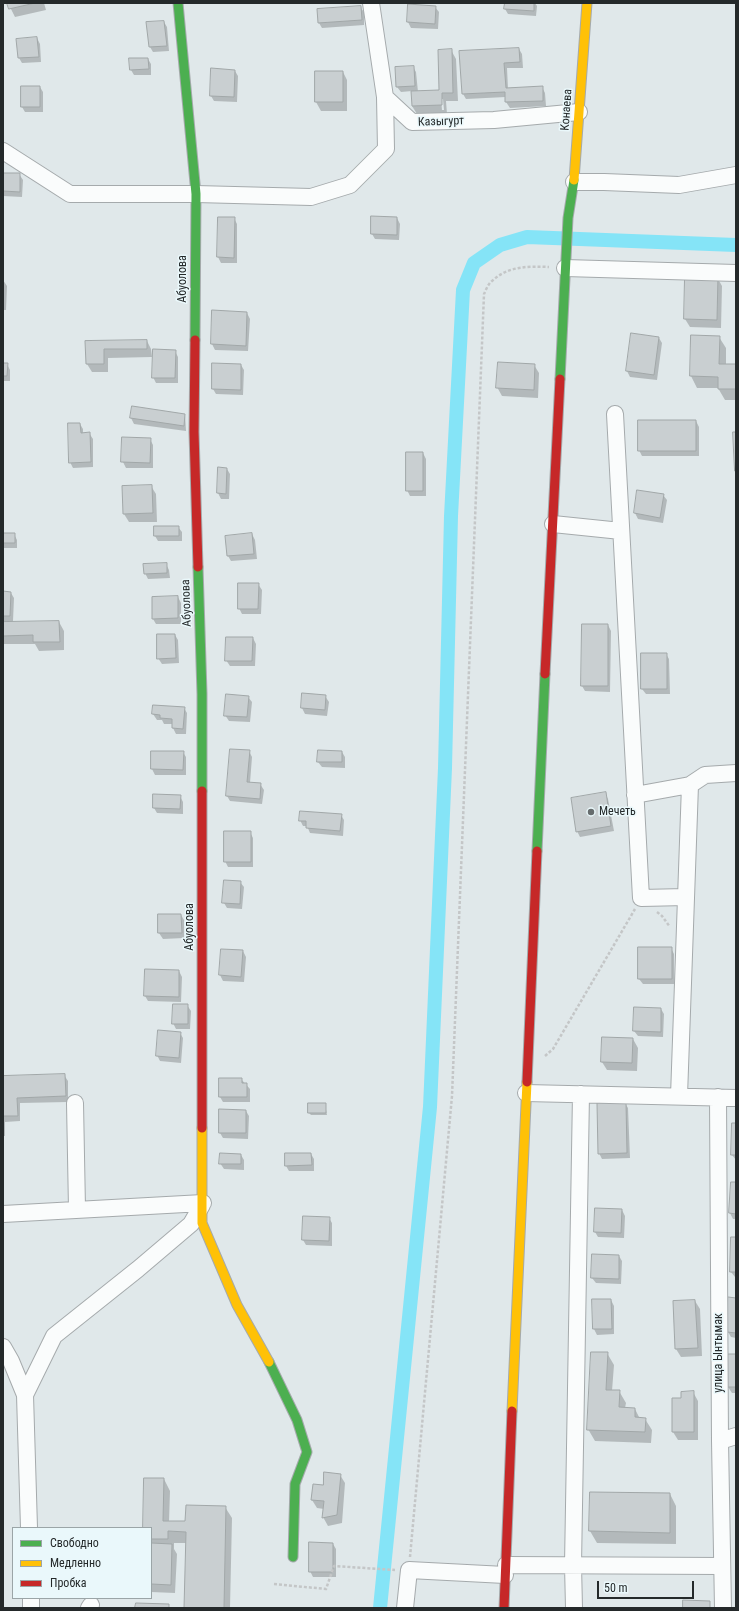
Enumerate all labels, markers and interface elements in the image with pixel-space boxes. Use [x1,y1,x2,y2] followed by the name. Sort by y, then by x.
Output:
[558,89,576,131] street label: Конаева
[418,114,464,130] street label: Казыгурт
[176,255,190,303] street label: Абуолова
[179,579,195,627] street label: Абуолова
[599,805,636,819] place label: Мечеть
[586,807,596,817] marker: Мечеть
[183,903,197,951] street label: Абуолова
[712,1313,726,1393] street label: улица Ынтымак
[12,1527,152,1599] legend
[50,1536,99,1550] text: Свободно
[50,1556,101,1570] text: Медленно
[599,1573,696,1599] scale bar
[50,1576,87,1590] text: Пробка
[604,1581,628,1595] text: 50 m

